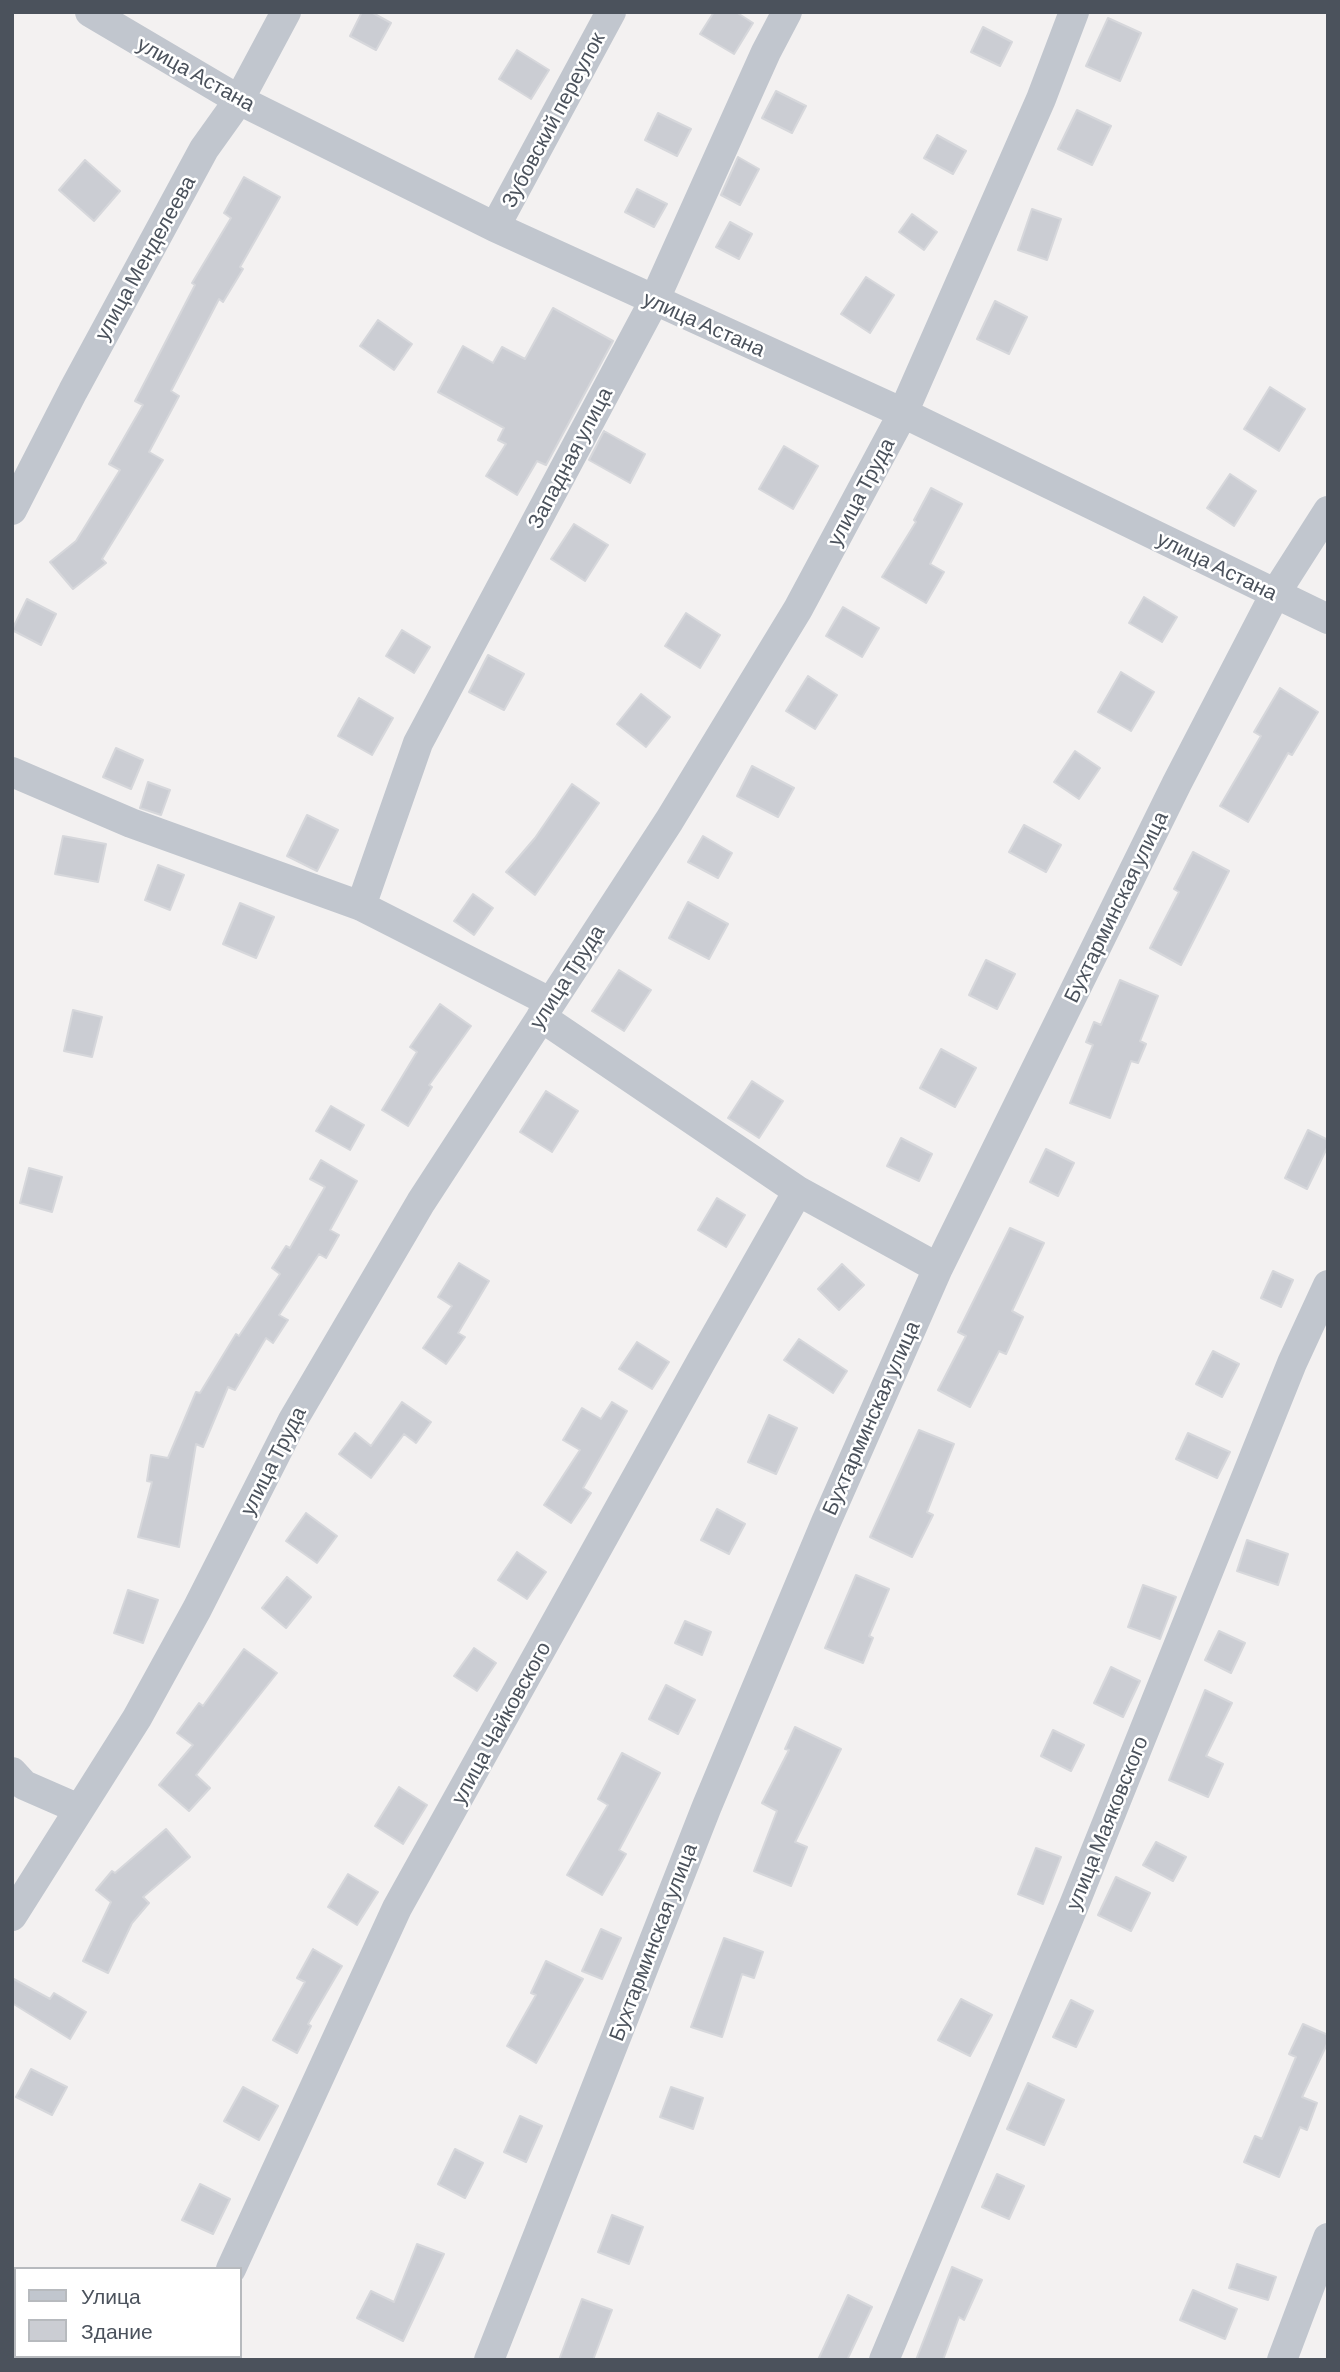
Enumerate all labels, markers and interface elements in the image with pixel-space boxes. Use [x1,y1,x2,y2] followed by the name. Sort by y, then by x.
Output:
[496,28,610,212] street label: Зубовский переулок
[133,31,259,117] street label: улица Астана
[89,171,201,345] street label: улица Менделеева
[639,286,769,362] street label: улица Астана
[522,383,618,533] street label: Западная улица
[822,434,900,550] street label: улица Труда
[1153,526,1281,606] street label: улица Астана
[1059,807,1173,1007] street label: Бухтарминская улица
[524,920,610,1034] street label: улица Труда
[817,1317,925,1519] street label: Бухтарминская улица
[235,1402,311,1520] street label: улица Труда
[446,1637,556,1809] street label: улица Чайковского
[1061,1732,1153,1914] street label: улица Маяковского
[604,1840,702,2044] street label: Бухтарминская улица
[14,2267,242,2358] legend
[81,2283,141,2308] text: Улица
[81,2318,153,2343] text: Здание

